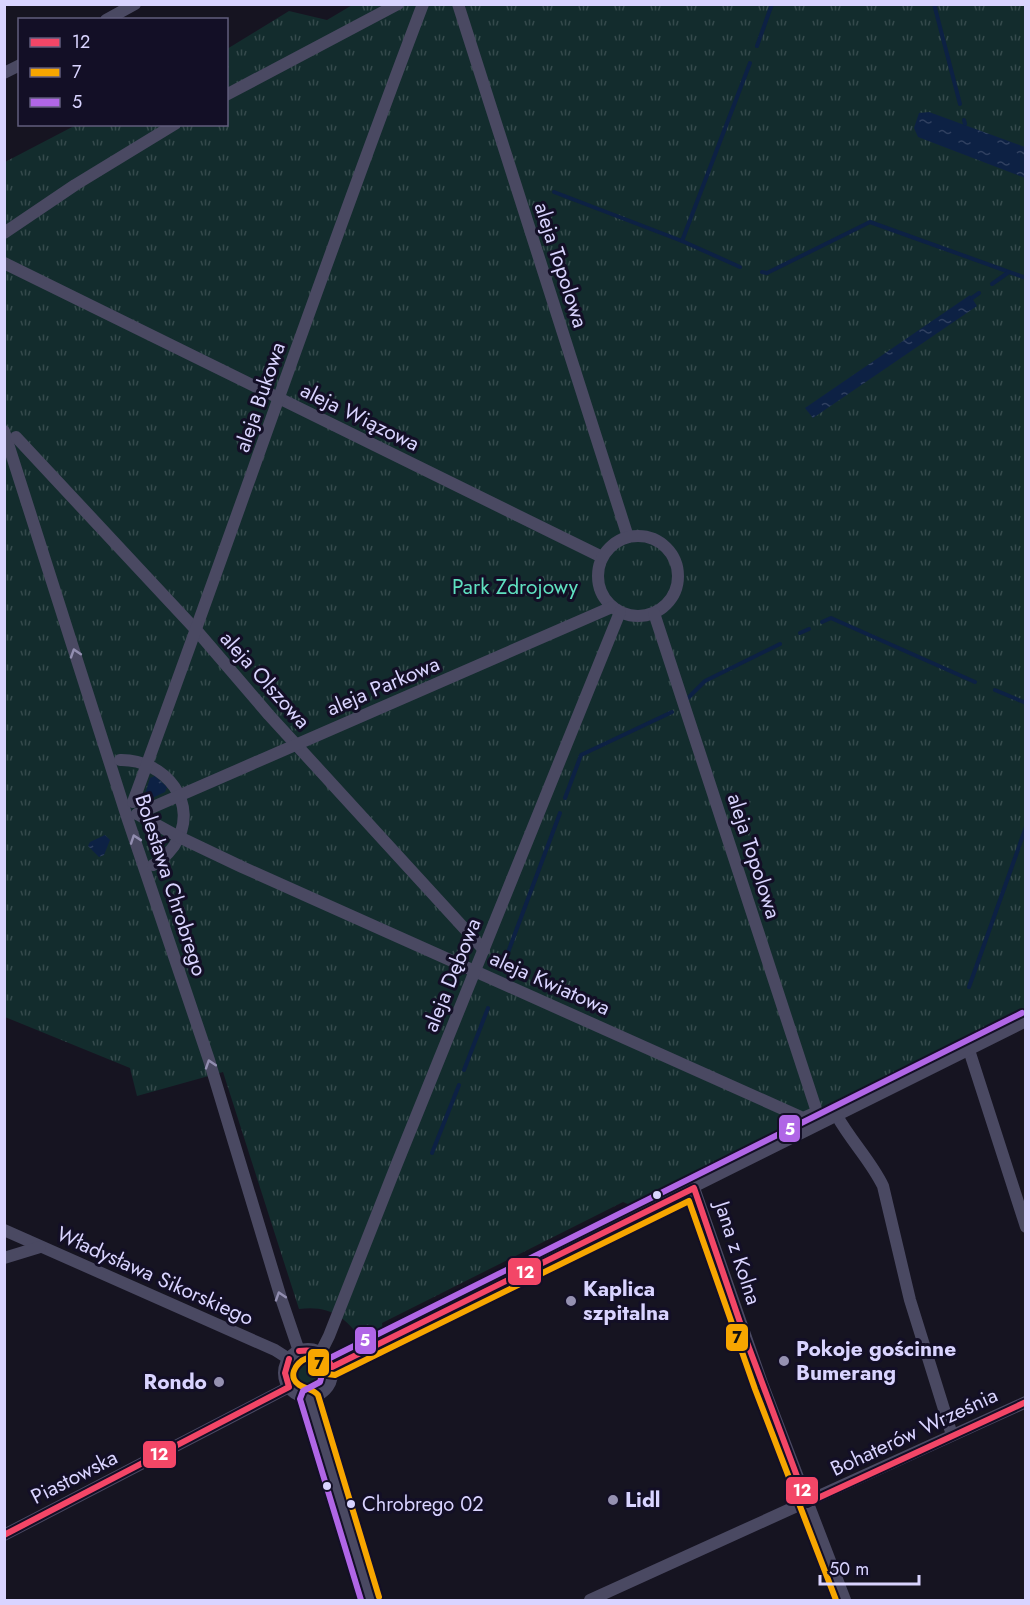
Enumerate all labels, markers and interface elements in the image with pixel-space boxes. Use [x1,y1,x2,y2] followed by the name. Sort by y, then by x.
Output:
[18,18,228,126] legend
[72,29,90,55] text: 12
[72,59,82,85] text: 7
[72,89,82,115] text: 5
[527,198,595,332] street label: aleja Topolowa
[227,338,293,456] street label: aleja Bukowa
[296,375,424,459] street label: aleja Wiązowa
[452,572,579,602] park label: Park Zdrojowy
[213,625,317,735] street label: aleja Olszowa
[70,648,82,659] one-way arrow
[322,649,444,723] street label: aleja Parkowa
[720,789,788,923] street label: aleja Topolowa
[127,790,215,980] street label: Bolesława Chrobrego
[129,834,142,845] one-way arrow
[416,914,488,1036] street label: aleja Dębowa
[485,943,615,1023] street label: aleja Kwiatowa
[205,1059,217,1070] one-way arrow
[778,1114,801,1143] line badge: 5
[785,1118,795,1141] text: 5
[651,1189,663,1201] unlabelled marker
[706,1195,769,1309] street label: Jana z Kolna
[52,1219,258,1333] street label: Władysława Sikorskiego
[507,1257,542,1286] line badge: 12
[516,1261,534,1284] text: 12
[583,1274,669,1328] place label: Kaplica szpitalna
[275,1291,288,1302] one-way arrow
[564,1294,578,1308] marker: Kaplica szpitalna
[725,1323,749,1352] line badge: 7
[354,1326,377,1355] line badge: 5
[732,1326,742,1349] text: 7
[360,1329,370,1352] text: 5
[796,1334,956,1388] place label: Pokoje gościnne Bumerang
[307,1348,330,1377] line badge: 7
[314,1352,324,1375] text: 7
[777,1354,791,1368] marker: Pokoje gościnne Bumerang
[144,1367,207,1397] place label: Rondo
[212,1375,226,1389] marker: Rondo
[826,1380,1002,1484] street label: Bohaterów Września
[142,1440,177,1469] line badge: 12
[25,1442,123,1512] street label: Piastowska
[150,1443,168,1466] text: 12
[785,1476,819,1505] line badge: 12
[793,1479,811,1502] text: 12
[321,1480,333,1492] unlabelled marker
[625,1485,661,1515] place label: Lidl
[362,1490,484,1519] place label: Chrobrego 02
[606,1493,620,1507] marker: Lidl
[345,1498,357,1510] marker: Chrobrego 02
[820,1548,919,1586] scale bar
[829,1556,869,1582] text: 50 m

